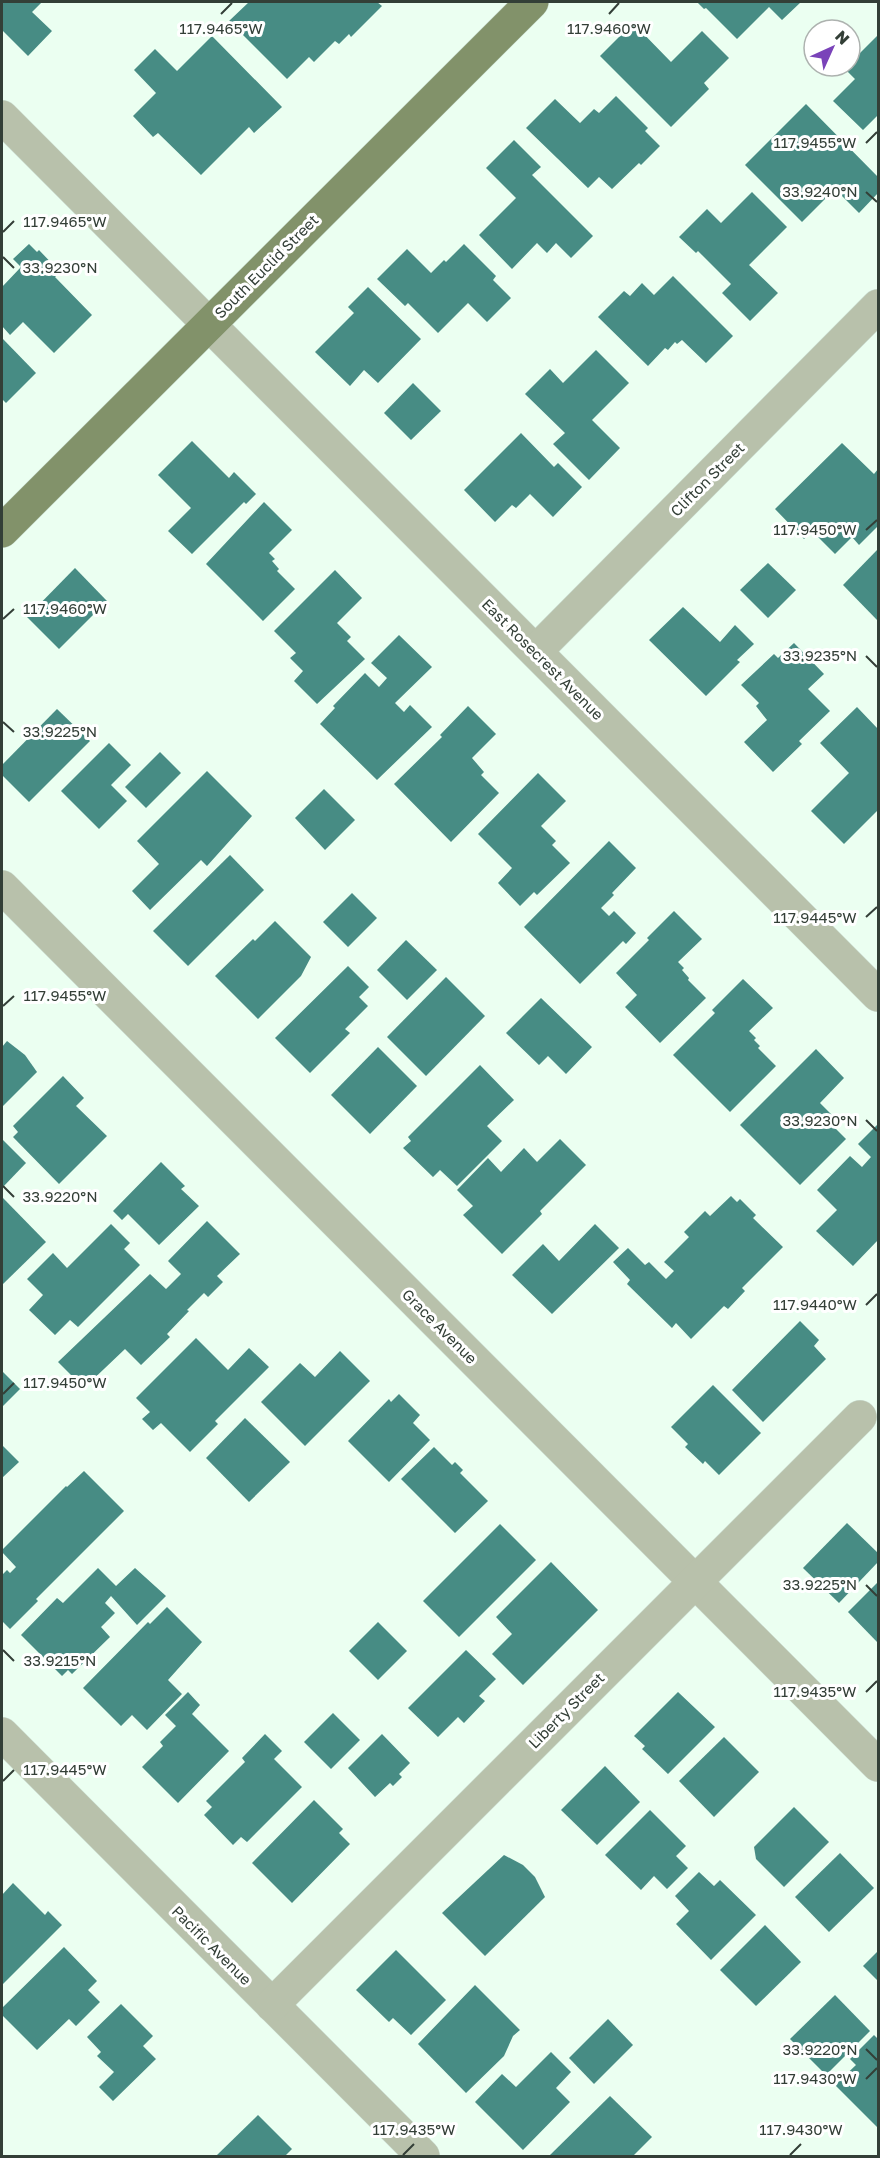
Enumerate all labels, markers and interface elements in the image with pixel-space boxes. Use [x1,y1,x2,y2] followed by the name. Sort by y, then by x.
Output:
[802,18,862,78] north arrow
[179,19,263,37] text: 117.9465°W
[567,19,651,37] text: 117.9460°W
[831,26,854,49] text: N
[774,133,856,151] text: 117.9455°W
[782,182,858,200] text: 33.9240°N
[210,210,322,322] street label: South Euclid Street
[23,212,107,230] text: 117.9465°W
[22,258,98,276] text: 33.9230°N
[666,438,748,520] street label: Clifton Street
[773,520,857,538] text: 117.9450°W
[479,595,608,724] street label: East Rosecrest Avenue
[23,599,107,617] text: 117.9460°W
[783,646,857,664] text: 33.9235°N
[23,722,97,740] text: 33.9225°N
[773,908,857,926] text: 117.9445°W
[24,986,106,1004] text: 117.9455°W
[782,1111,858,1129] text: 33.9230°N
[22,1187,98,1205] text: 33.9220°N
[399,1285,481,1367] street label: Grace Avenue
[773,1295,857,1313] text: 117.9440°W
[23,1373,107,1391] text: 117.9450°W
[783,1575,857,1593] text: 33.9225°N
[23,1651,97,1669] text: 33.9215°N
[524,1668,608,1752] street label: Liberty Street
[774,1682,856,1700] text: 117.9435°W
[23,1760,107,1778] text: 117.9445°W
[169,1902,256,1989] street label: Pacific Avenue
[782,2040,858,2058] text: 33.9220°N
[773,2069,857,2087] text: 117.9430°W
[373,2120,455,2138] text: 117.9435°W
[759,2120,843,2138] text: 117.9430°W

